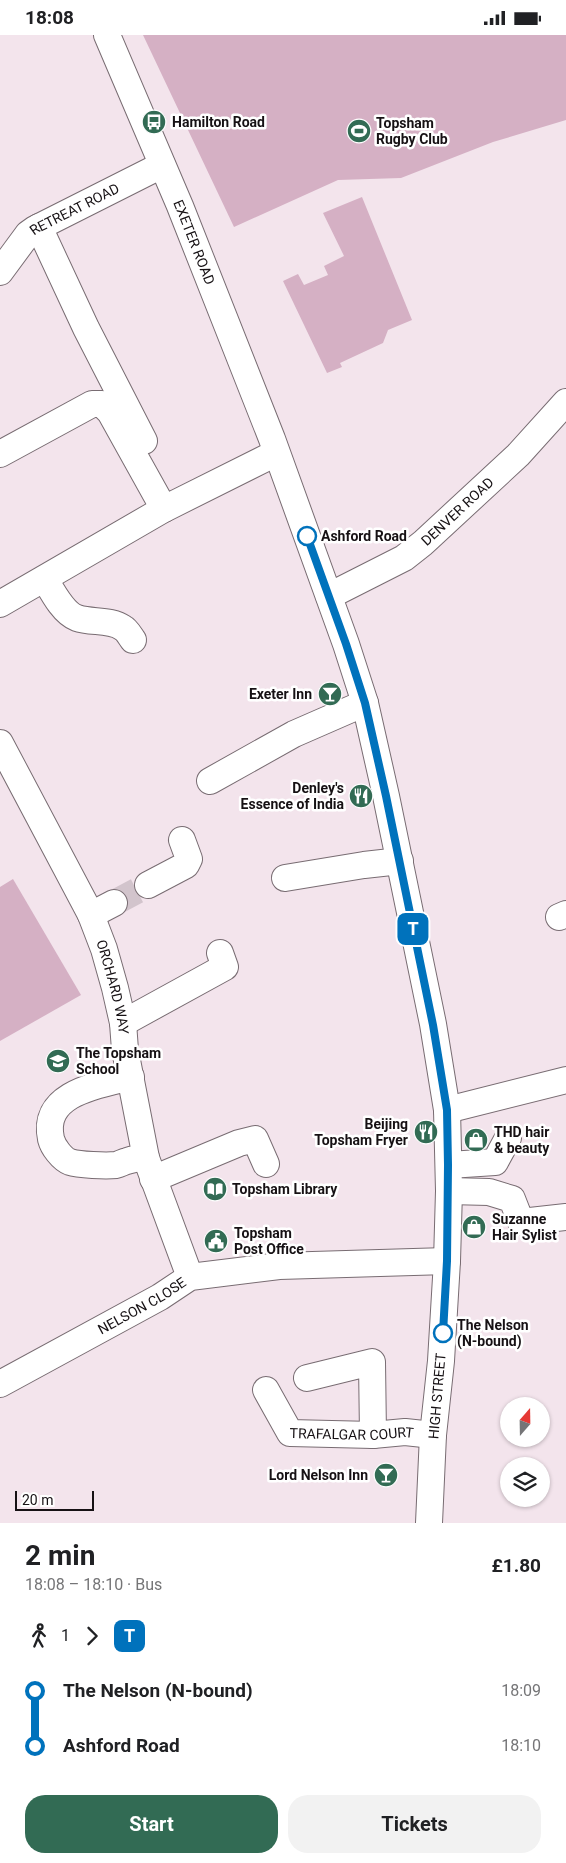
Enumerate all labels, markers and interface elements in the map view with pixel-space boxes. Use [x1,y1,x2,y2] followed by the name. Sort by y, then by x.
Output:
[25,6,74,29] text: 18:08
[141,109,167,135] bus stop icon: Hamilton Road
[172,114,265,130] place label: Hamilton Road
[376,115,448,147] place label: Topsham Rugby Club
[346,118,372,144] sports icon: Topsham Rugby Club
[26,180,122,238] street label: RETREAT ROAD
[170,198,218,287] street label: EXETER ROAD
[418,474,497,549] street label: DENVER ROAD
[297,526,317,546] marker: Ashford Road
[321,528,407,544] place label: Ashford Road
[317,681,343,707] bar icon: Exeter Inn
[249,686,312,702] place label: Exeter Inn
[241,780,345,812] place label: Denley's Essence of India
[348,783,374,809] restaurant icon: Denley's Essence of India
[397,913,429,945] line badge: T
[407,918,419,939] text: T
[93,937,132,1035] street label: ORCHARD WAY
[76,1045,161,1077] place label: The Topsham School
[45,1048,71,1074] school or university icon: The Topsham School
[314,1116,408,1148] place label: Beijing Topsham Fryer
[413,1119,439,1145] restaurant icon: Beijing Topsham Fryer
[494,1124,550,1156] place label: THD hair & beauty
[463,1127,489,1153] shop icon: THD hair & beauty
[202,1176,228,1202] library icon: Topsham Library
[232,1181,338,1197] place label: Topsham Library
[492,1211,557,1243] place label: Suzanne Hair Sylist
[461,1214,487,1240] shop icon: Suzanne Hair Sylist
[234,1225,304,1257] place label: Topsham Post Office
[203,1228,229,1254] public building icon: Topsham Post Office
[95,1274,189,1337] street label: NELSON CLOSE
[457,1317,529,1350] place label: The Nelson (N-bound)
[433,1323,453,1343] marker: The Nelson (N-bound)
[425,1352,449,1440] street label: HIGH STREET
[500,1397,550,1447] north arrow
[500,1397,550,1507] map controls
[290,1424,415,1443] street label: TRAFALGAR COURT
[500,1457,550,1507] button: layers
[373,1462,399,1488] bar icon: Lord Nelson Inn
[269,1467,368,1483] place label: Lord Nelson Inn
[15,1488,94,1511] scale bar
[22,1492,54,1508] text: 20 m
[25,1539,95,1572] text: 2 min
[491,1554,541,1577] text: £1.80
[25,1575,162,1594] text: 18:08 – 18:10 · Bus
[25,1622,53,1650] icon: walk
[78,1622,106,1650] icon: forward
[124,1625,135,1646] text: T
[61,1626,70,1645] text: 1
[63,1679,253,1702] text: The Nelson (N-bound)
[501,1681,541,1700] text: 18:09
[63,1734,180,1757] text: Ashford Road
[501,1736,541,1755] text: 18:10
[25,1795,278,1853] button: Start
[288,1795,541,1853] button: Tickets

